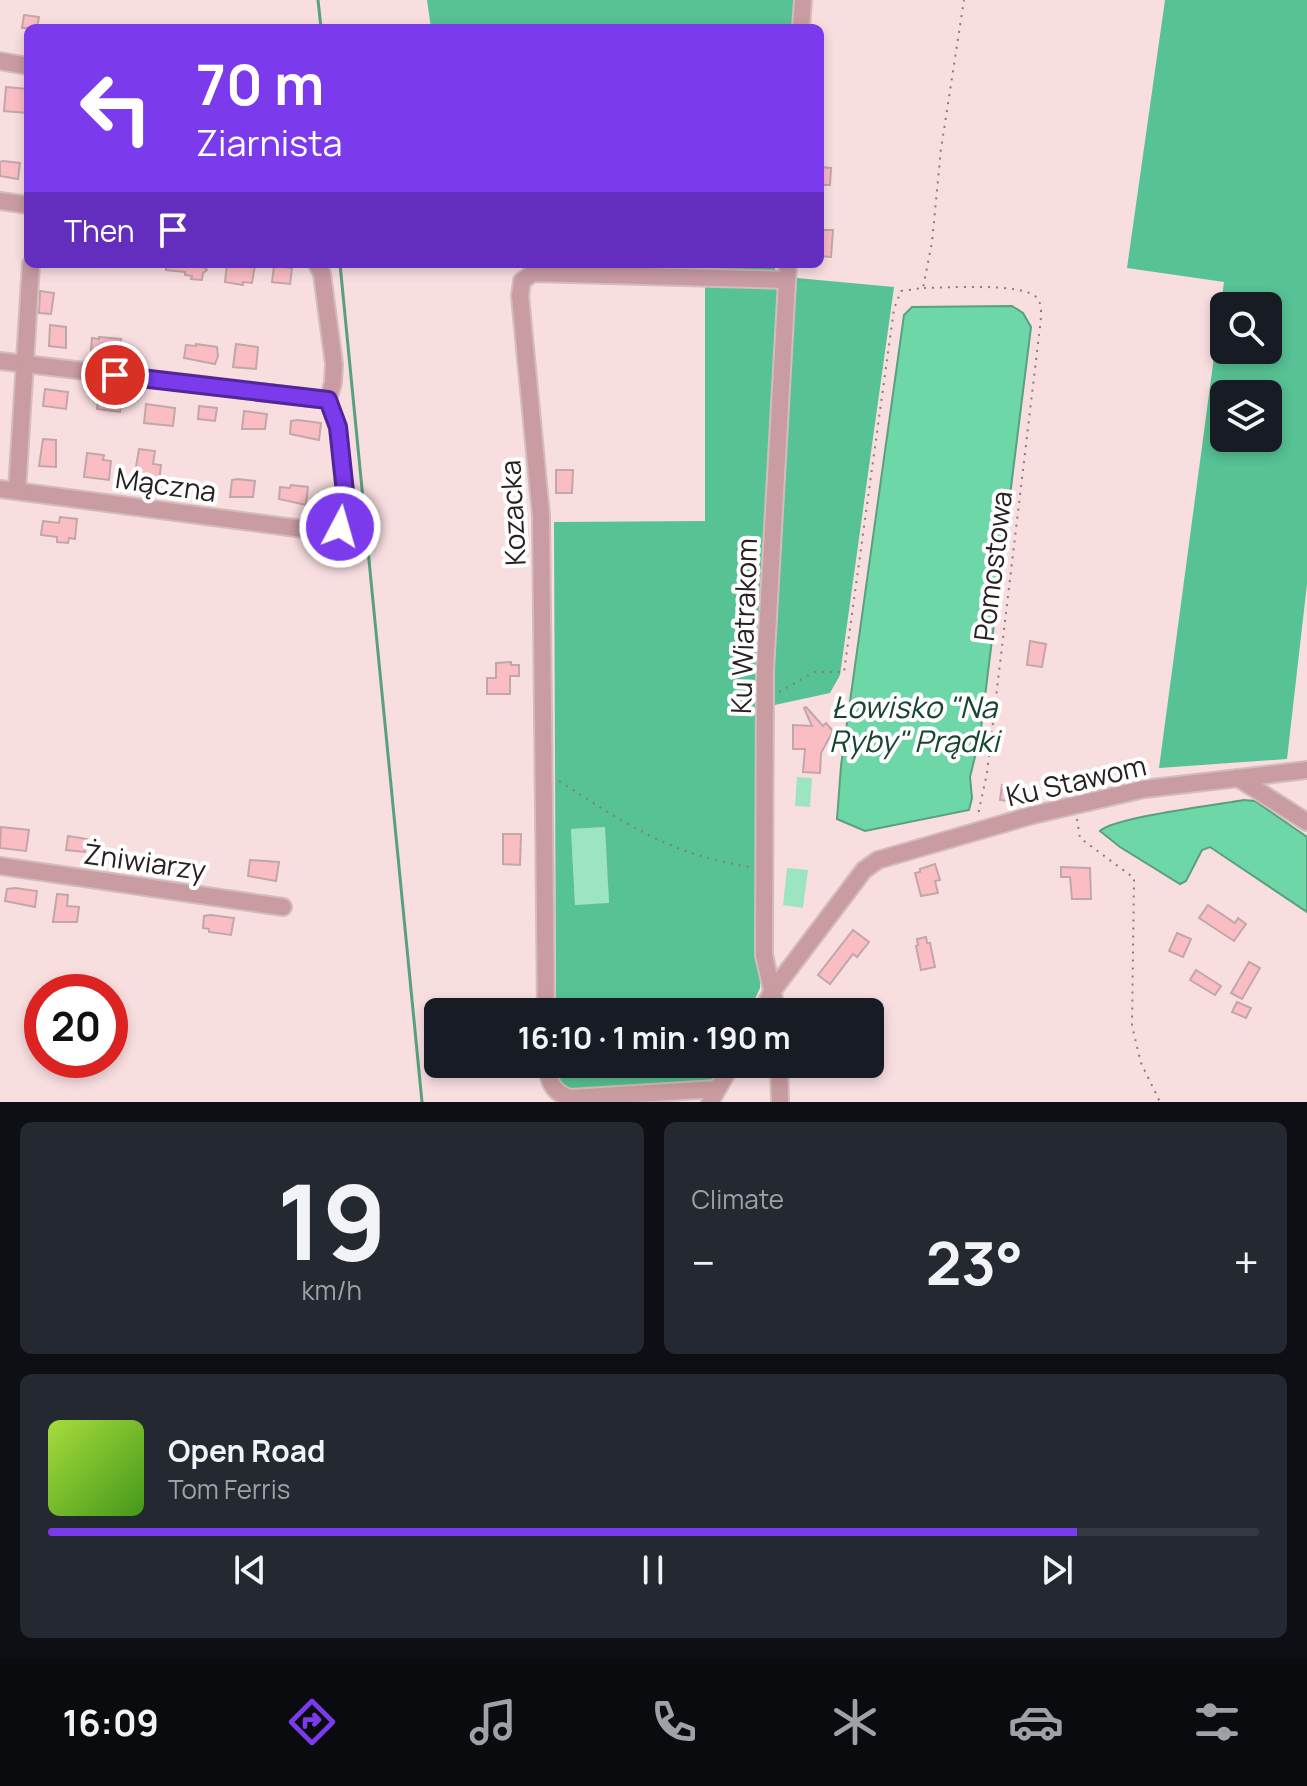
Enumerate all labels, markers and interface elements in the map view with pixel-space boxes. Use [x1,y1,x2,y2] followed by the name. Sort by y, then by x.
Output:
[196,45,324,122] text: 70 m
[64,56,168,160] icon: left
[196,118,343,167] text: Ziarnista
[151,208,195,252] icon: arrive
[64,210,135,251] text: Then
[1210,292,1282,452] map controls
[1210,292,1282,364] button: search
[81,341,149,409] pin
[93,353,137,397] icon: arrive
[1210,380,1282,452] button: layers
[113,458,219,510] street label: Mączna
[490,459,534,567] street label: Kozacka
[298,485,382,569] position arrow
[964,489,1020,643] street label: Pomostowa
[721,537,765,715] street label: Ku Wiatrakom
[829,686,1003,761] water label: Łowisko "Na Ryby" Prądki
[1002,745,1150,815] street label: Ku Stawom
[81,834,209,888] street label: Żniwiarzy
[24,974,128,1078] speed limit sign: 20
[518,1017,790,1058] text: 16:10 · 1 min · 190 m
[277,1149,387,1291] text: 19
[692,1181,784,1217] text: Climate
[926,1221,1023,1303] text: 23°
[692,1232,715,1292] text: −
[1234,1232,1259,1292] text: +
[302,1272,362,1308] text: km/h
[168,1430,325,1471] text: Open Road
[168,1471,290,1507] text: Tom Ferris
[228,1548,272,1592] icon: previous
[631,1548,675,1592] icon: pause
[1035,1548,1079,1592] icon: next
[284,1694,340,1750] icon: directions
[465,1694,521,1750] icon: music
[646,1694,702,1750] icon: phone
[827,1694,883,1750] icon: climate
[1008,1694,1064,1750] icon: car
[1189,1694,1245,1750] icon: filters
[62,1698,159,1747] text: 16:09

